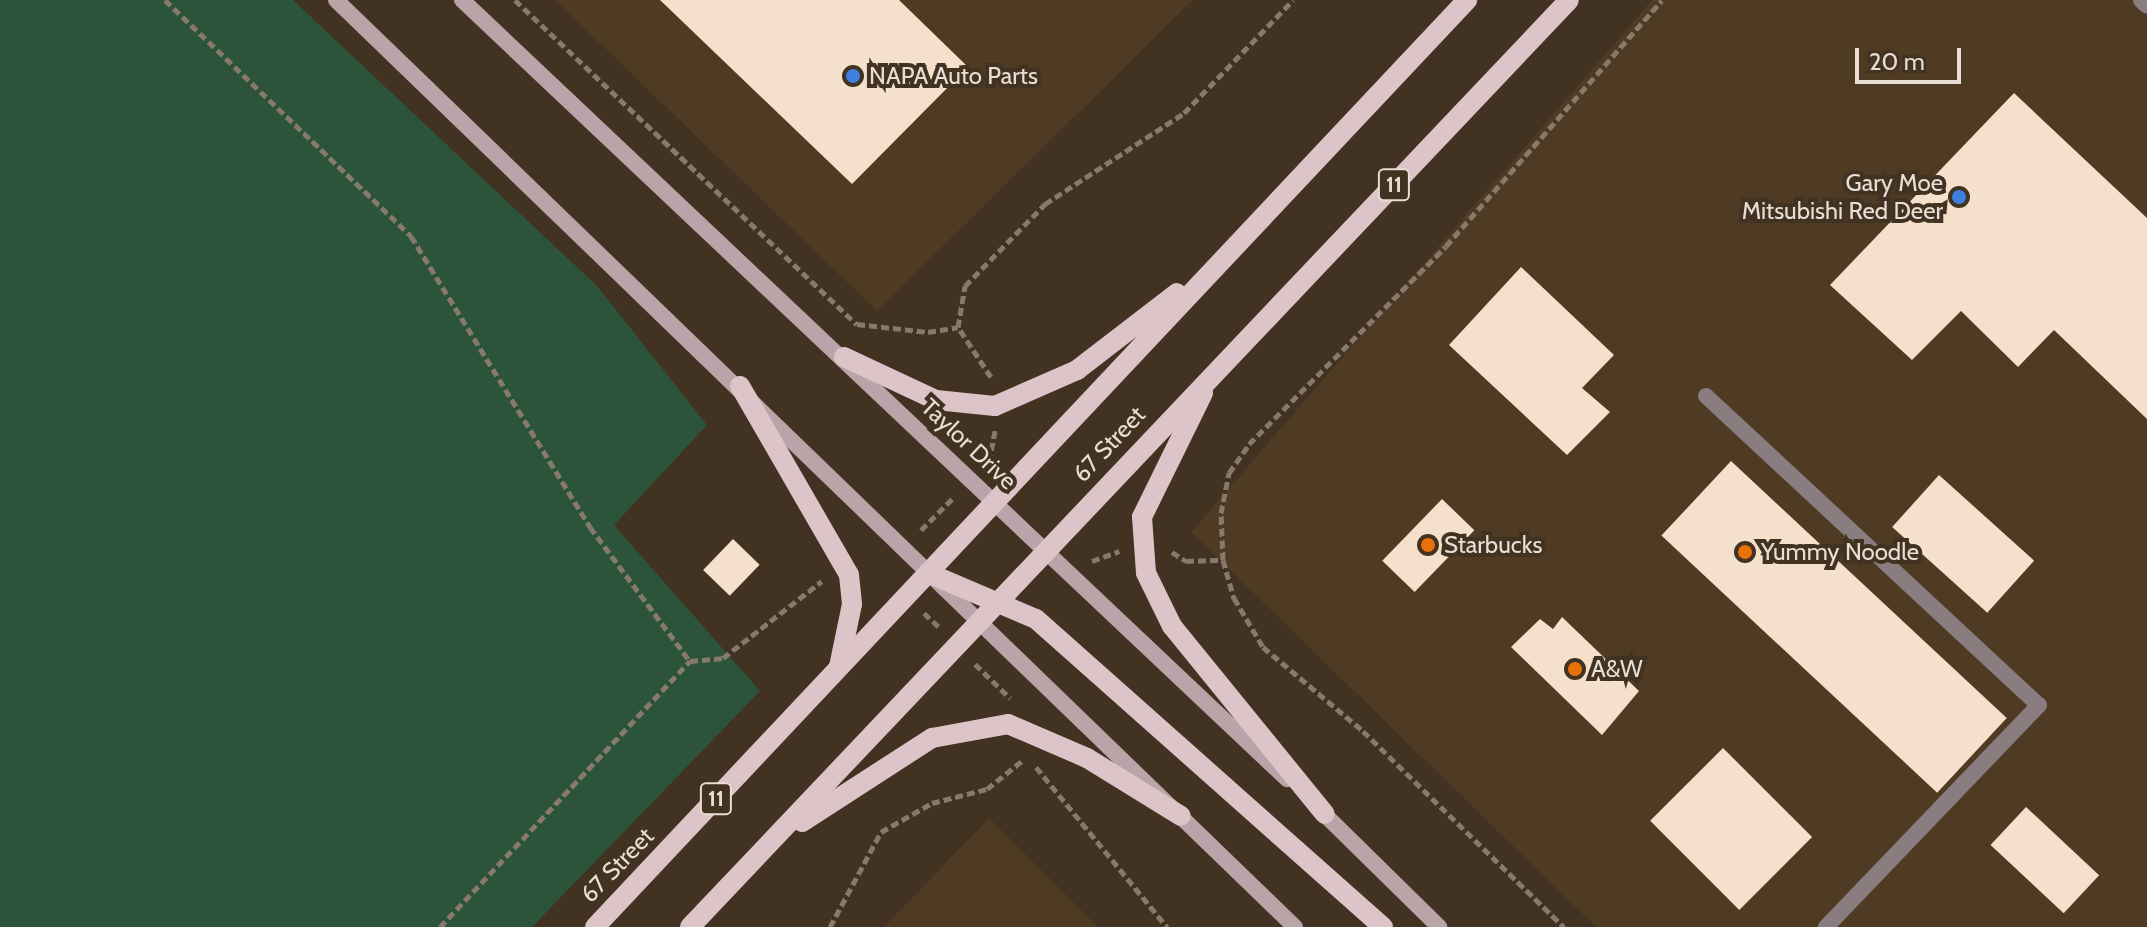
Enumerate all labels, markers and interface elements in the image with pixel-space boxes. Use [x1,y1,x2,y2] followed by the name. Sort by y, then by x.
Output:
[1859,32,1965,82] scale bar
[1869,47,1925,76] text: 20 m
[869,62,1038,90] place label: NAPA Auto Parts
[844,67,862,85] marker: NAPA Auto Parts
[1376,167,1412,203] road number: 11
[1742,169,1943,225] place label: Gary Moe Mitsubishi Red Deer
[1950,188,1968,206] marker: Gary Moe Mitsubishi Red Deer
[915,393,1023,495] street label: Taylor Drive
[1067,400,1151,488] street label: 67 Street
[1444,531,1542,559] place label: Starbucks
[1419,536,1437,554] marker: Starbucks
[1761,538,1919,566] place label: Yummy Noodle
[1736,543,1754,561] marker: Yummy Noodle
[1591,655,1643,683] place label: A&W
[1566,660,1584,678] marker: A&W
[698,781,734,817] road number: 11
[574,822,660,908] street label: 67 Street

